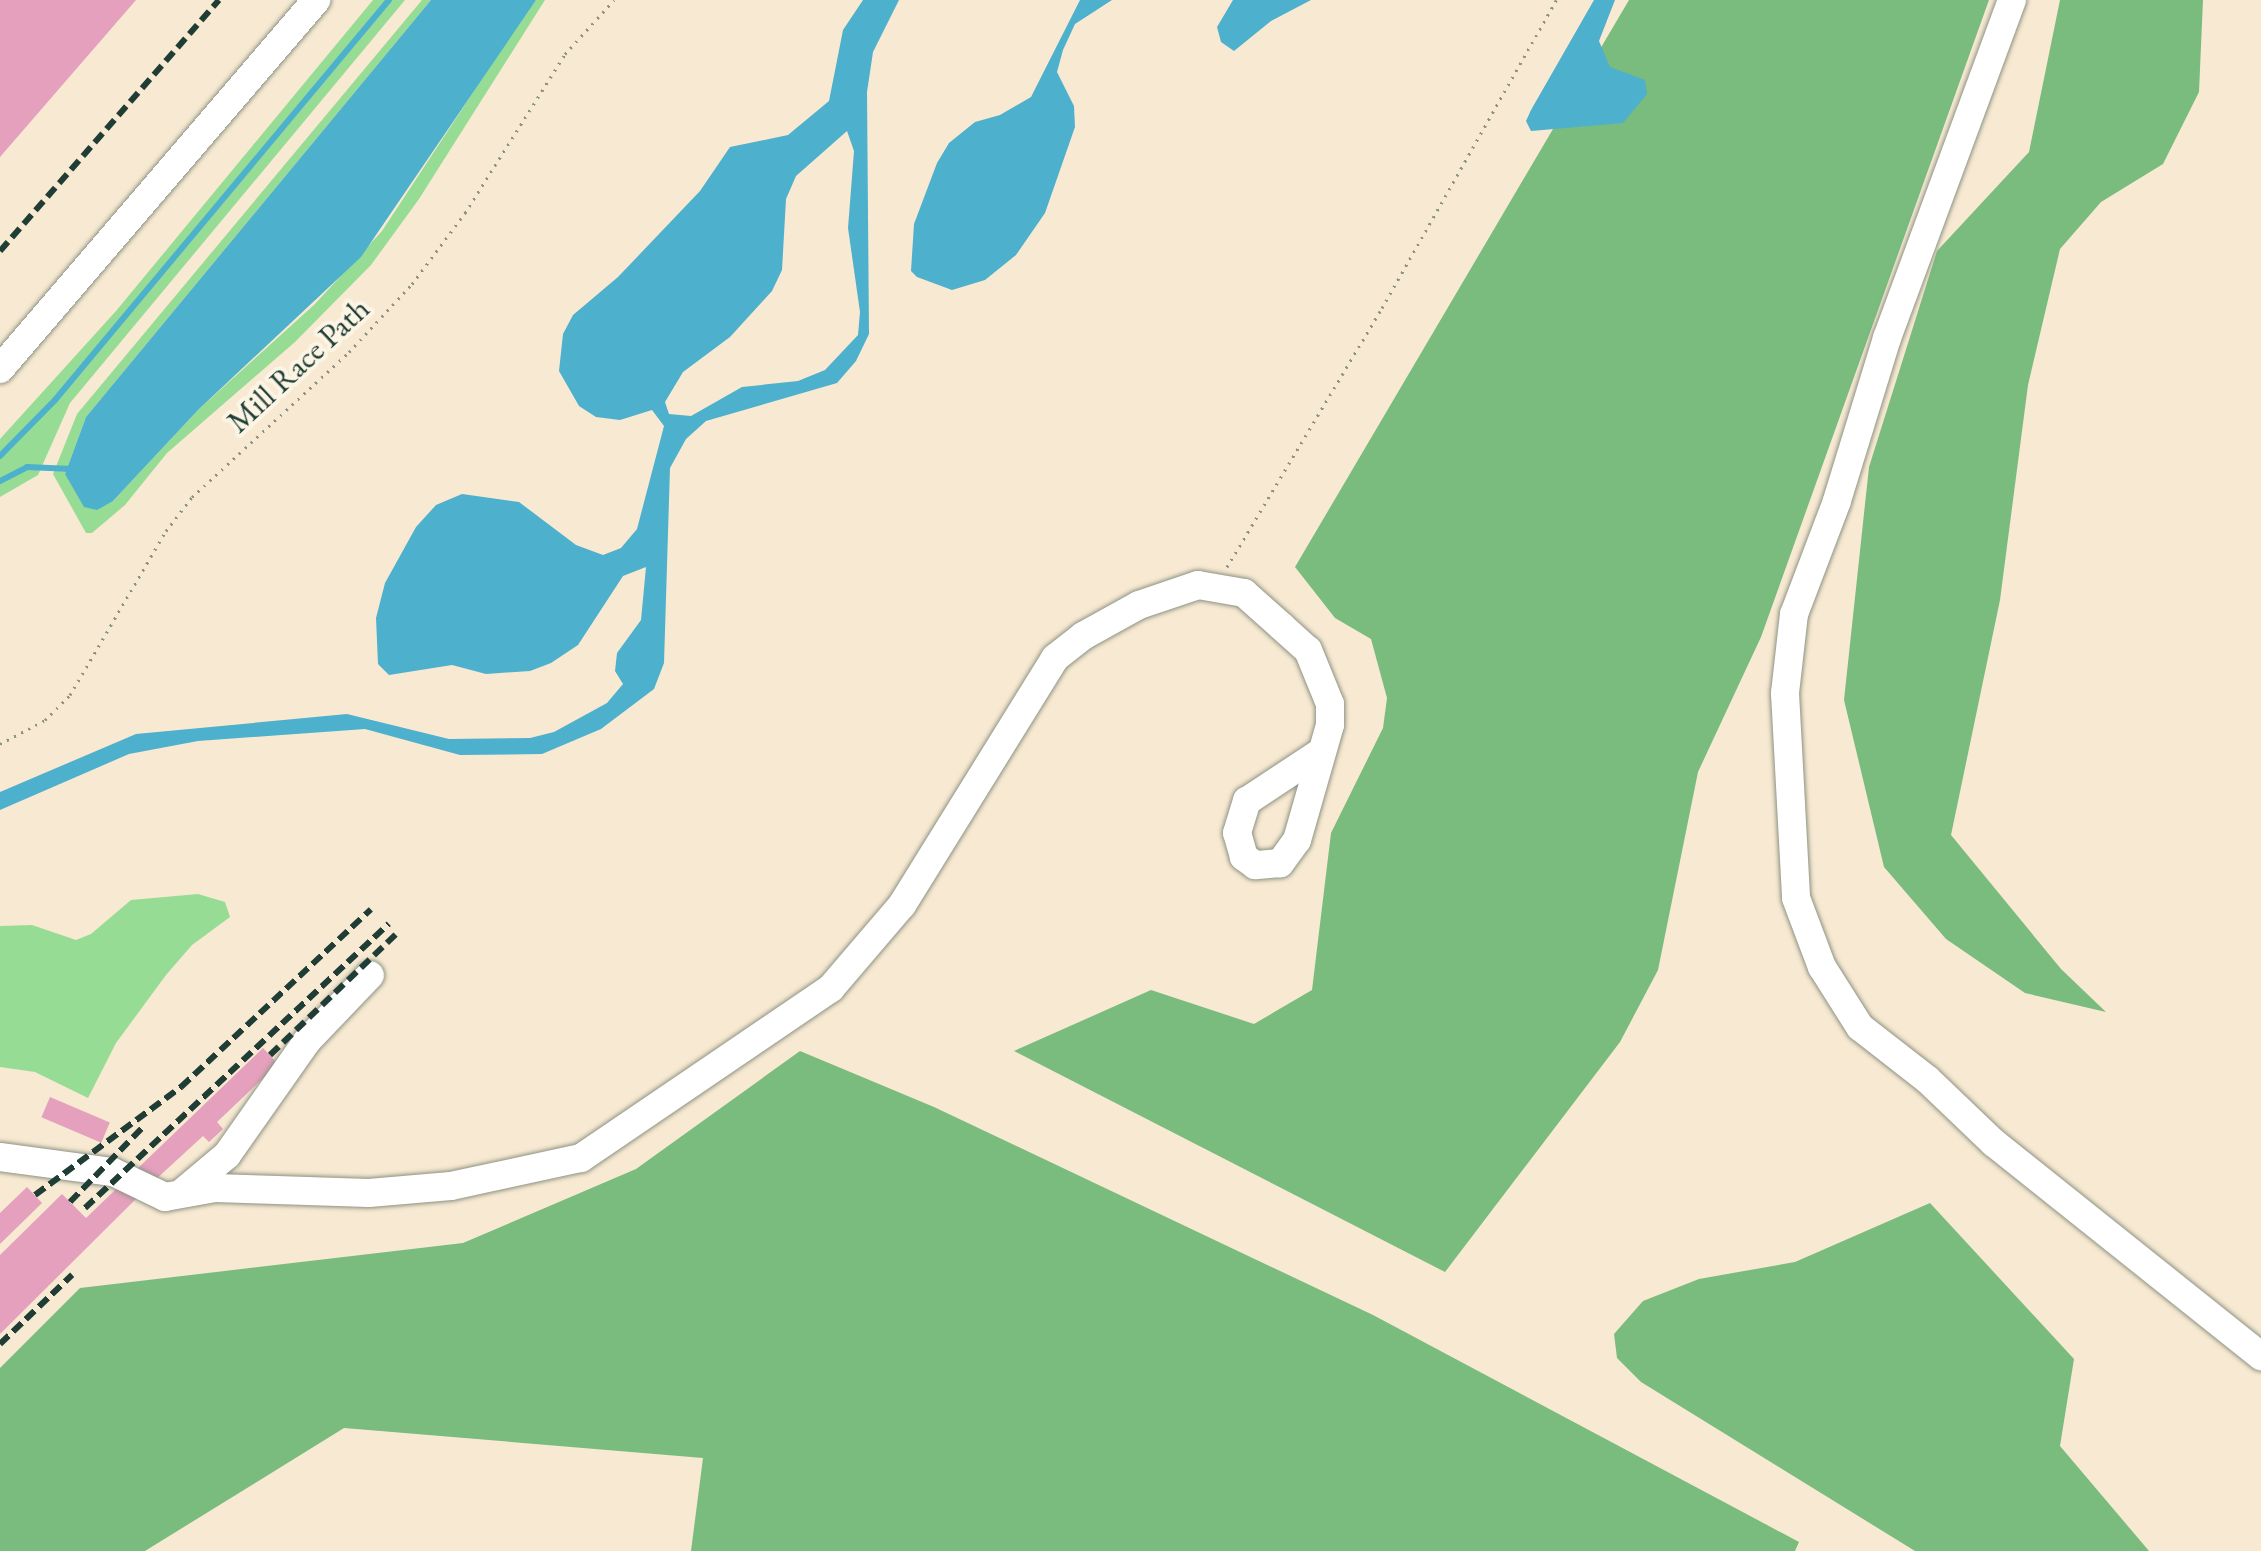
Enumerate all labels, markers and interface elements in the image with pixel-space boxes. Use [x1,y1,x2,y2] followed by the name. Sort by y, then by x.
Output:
[219,289,377,441] street label: Mill Race Path

